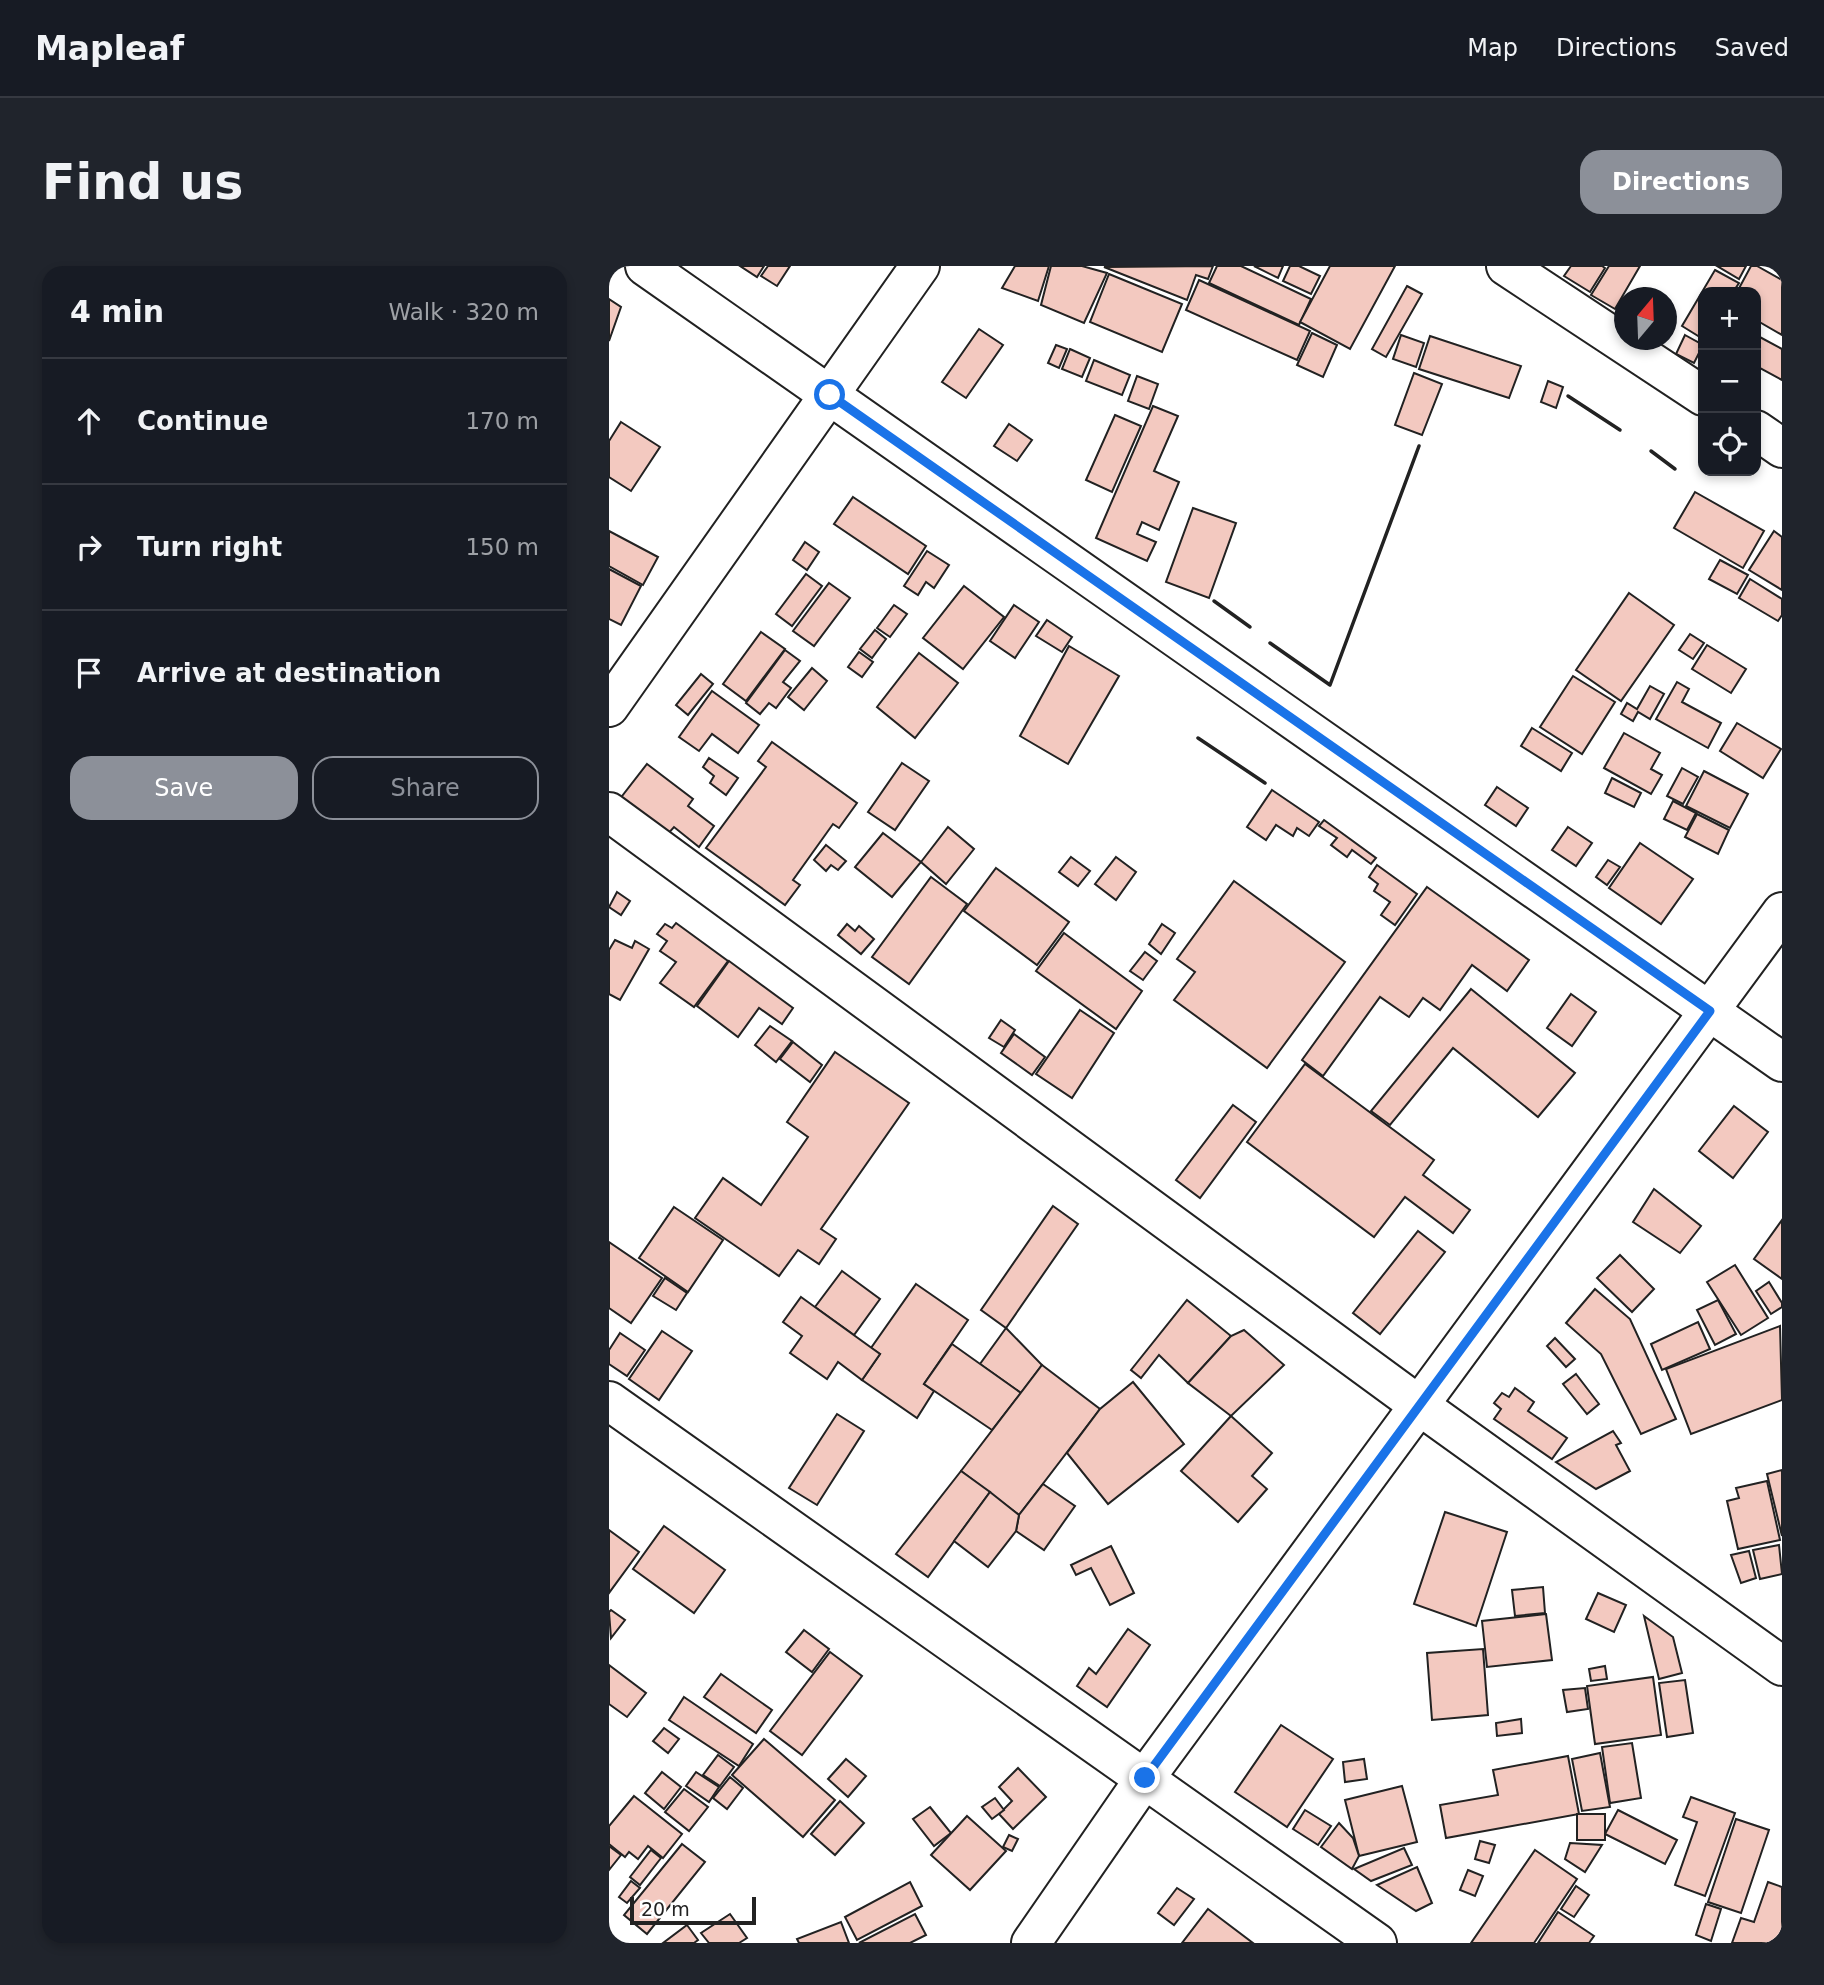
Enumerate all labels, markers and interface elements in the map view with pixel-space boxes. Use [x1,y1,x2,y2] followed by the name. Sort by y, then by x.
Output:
[35,29,184,68] text: Mapleaf
[1467,34,1518,62] text: Map
[1556,34,1677,62] text: Directions
[1715,34,1789,62] text: Saved
[1580,150,1782,214] button: Directions
[42,154,243,211] text: Find us
[1614,287,1677,350] north arrow
[1698,287,1761,476] map controls
[1698,287,1761,350] button: +
[70,294,164,329] text: 4 min
[388,299,539,325] text: Walk · 320 m
[1698,350,1761,413] button: −
[814,379,845,410] route start
[70,402,108,440] icon: ahead
[137,406,268,436] text: Continue
[465,408,539,434] text: 170 m
[1698,413,1761,476] button: locate
[70,528,108,566] icon: right
[137,532,282,562] text: Turn right
[465,534,539,560] text: 150 m
[70,654,108,692] icon: arrive
[137,658,441,688] text: Arrive at destination
[70,756,298,820] button: Save
[312,756,539,820] button: Share
[1129,1762,1160,1793] route end
[630,1894,756,1926] scale bar
[641,1898,690,1920] text: 20 m

